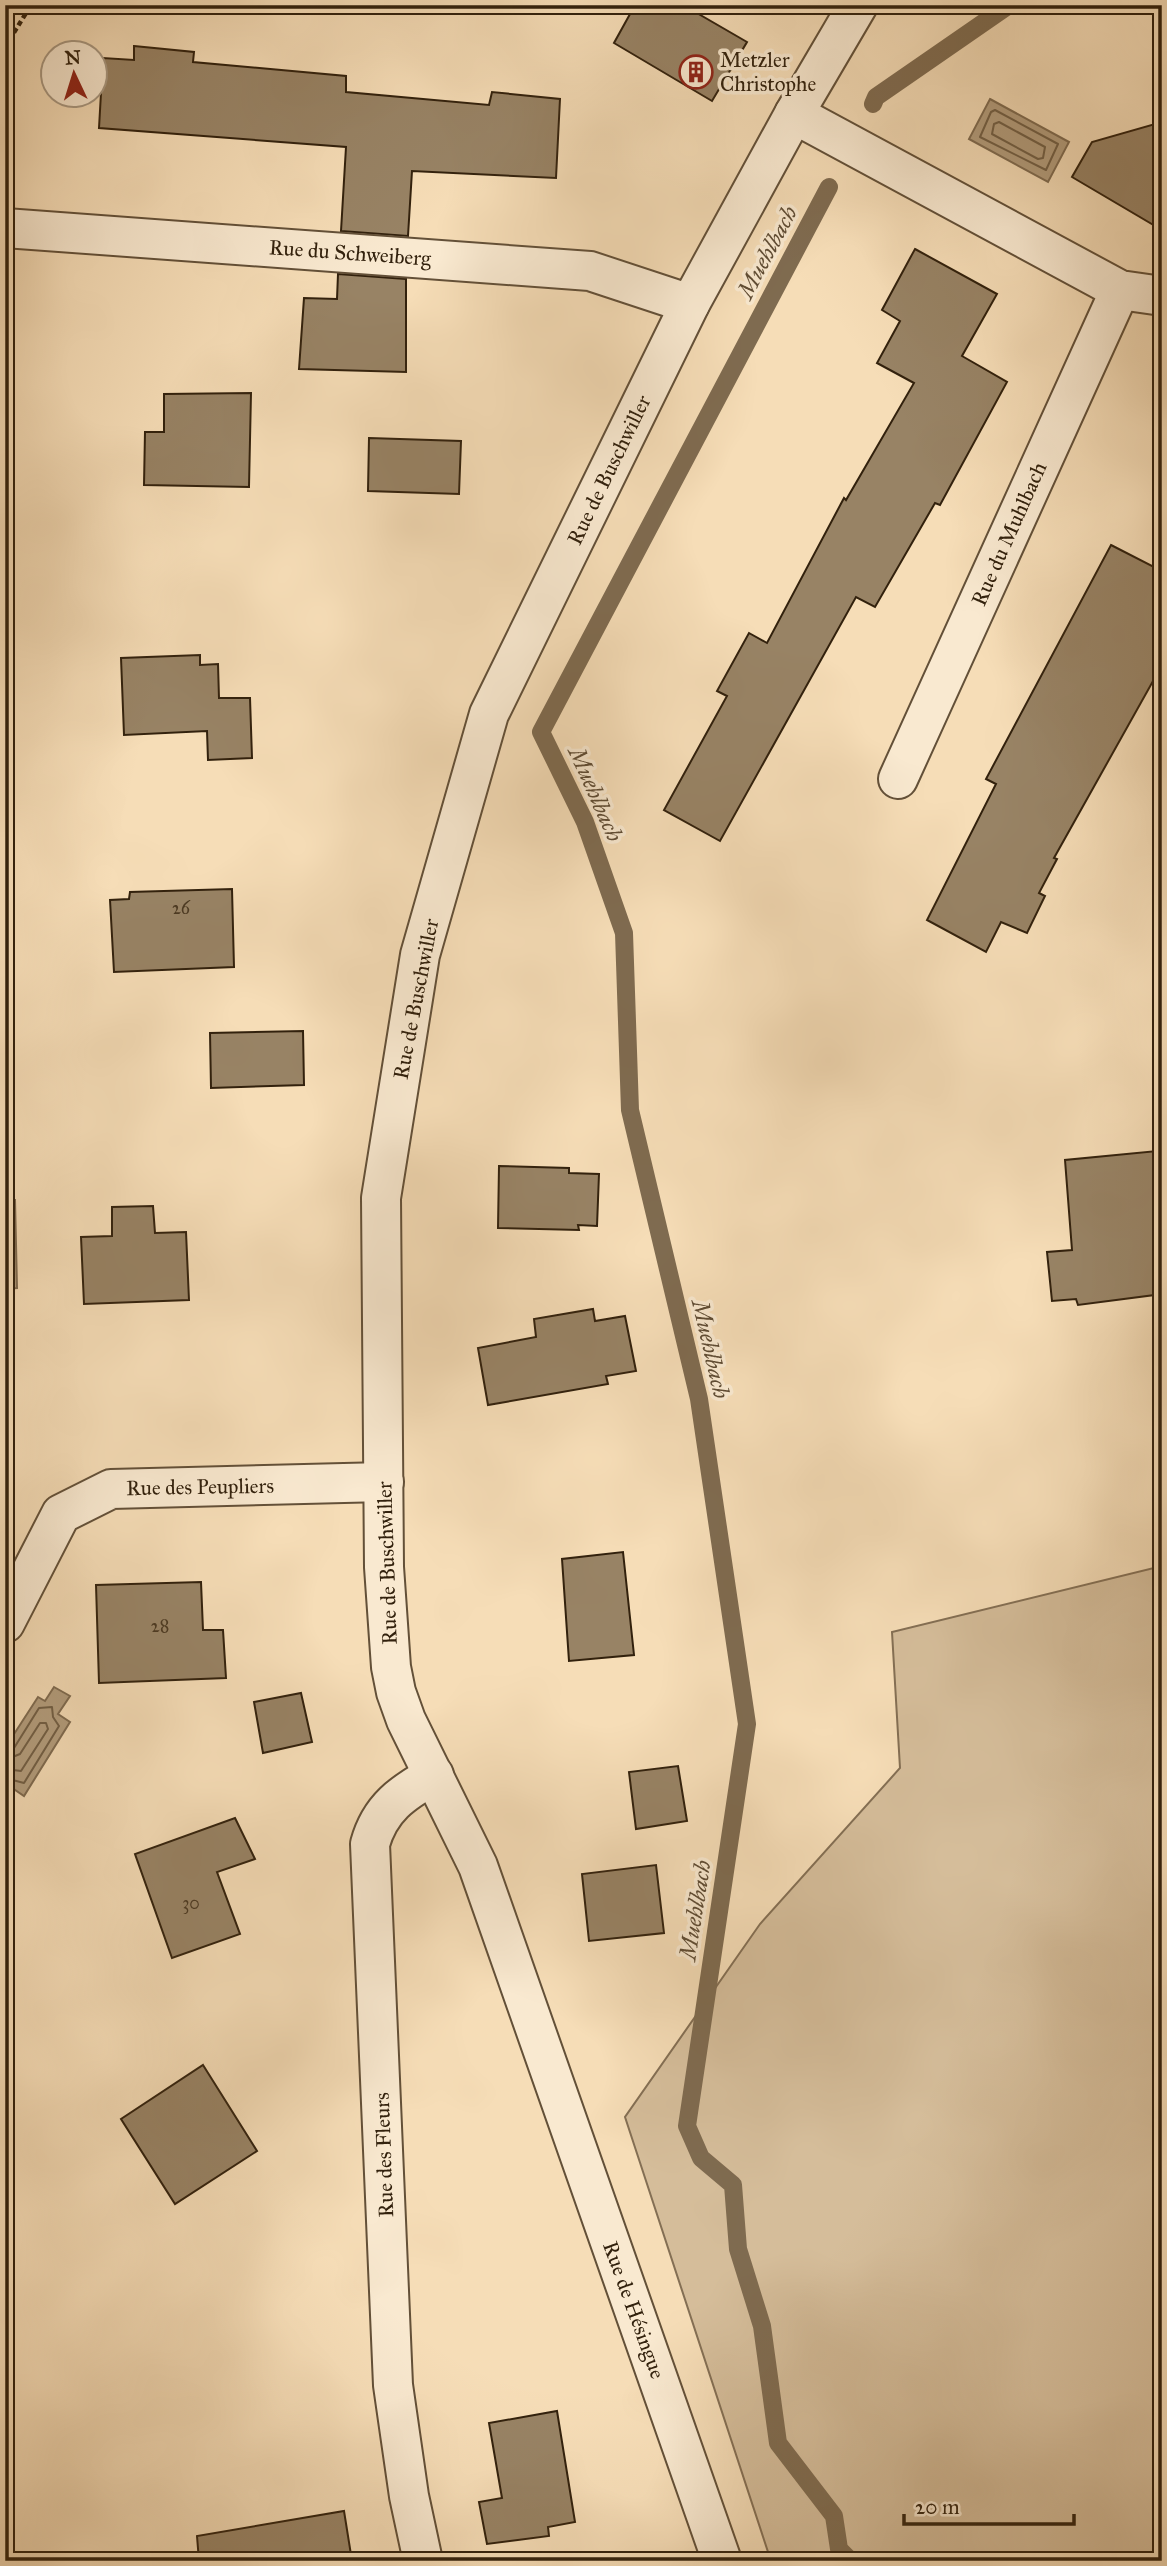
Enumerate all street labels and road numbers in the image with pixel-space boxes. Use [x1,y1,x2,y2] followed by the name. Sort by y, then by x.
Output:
[268,234,432,272] street label: Rue du Schweiberg
[562,391,657,549] street label: Rue de Buschwiller
[966,458,1053,610] street label: Rue du Muhlbach
[388,916,444,1082] street label: Rue de Buschwiller
[126,1473,274,1501] street label: Rue des Peupliers
[371,1481,403,1645] street label: Rue de Buschwiller
[369,2092,399,2218] street label: Rue des Fleurs
[597,2238,671,2382] street label: Rue de Hésingue

